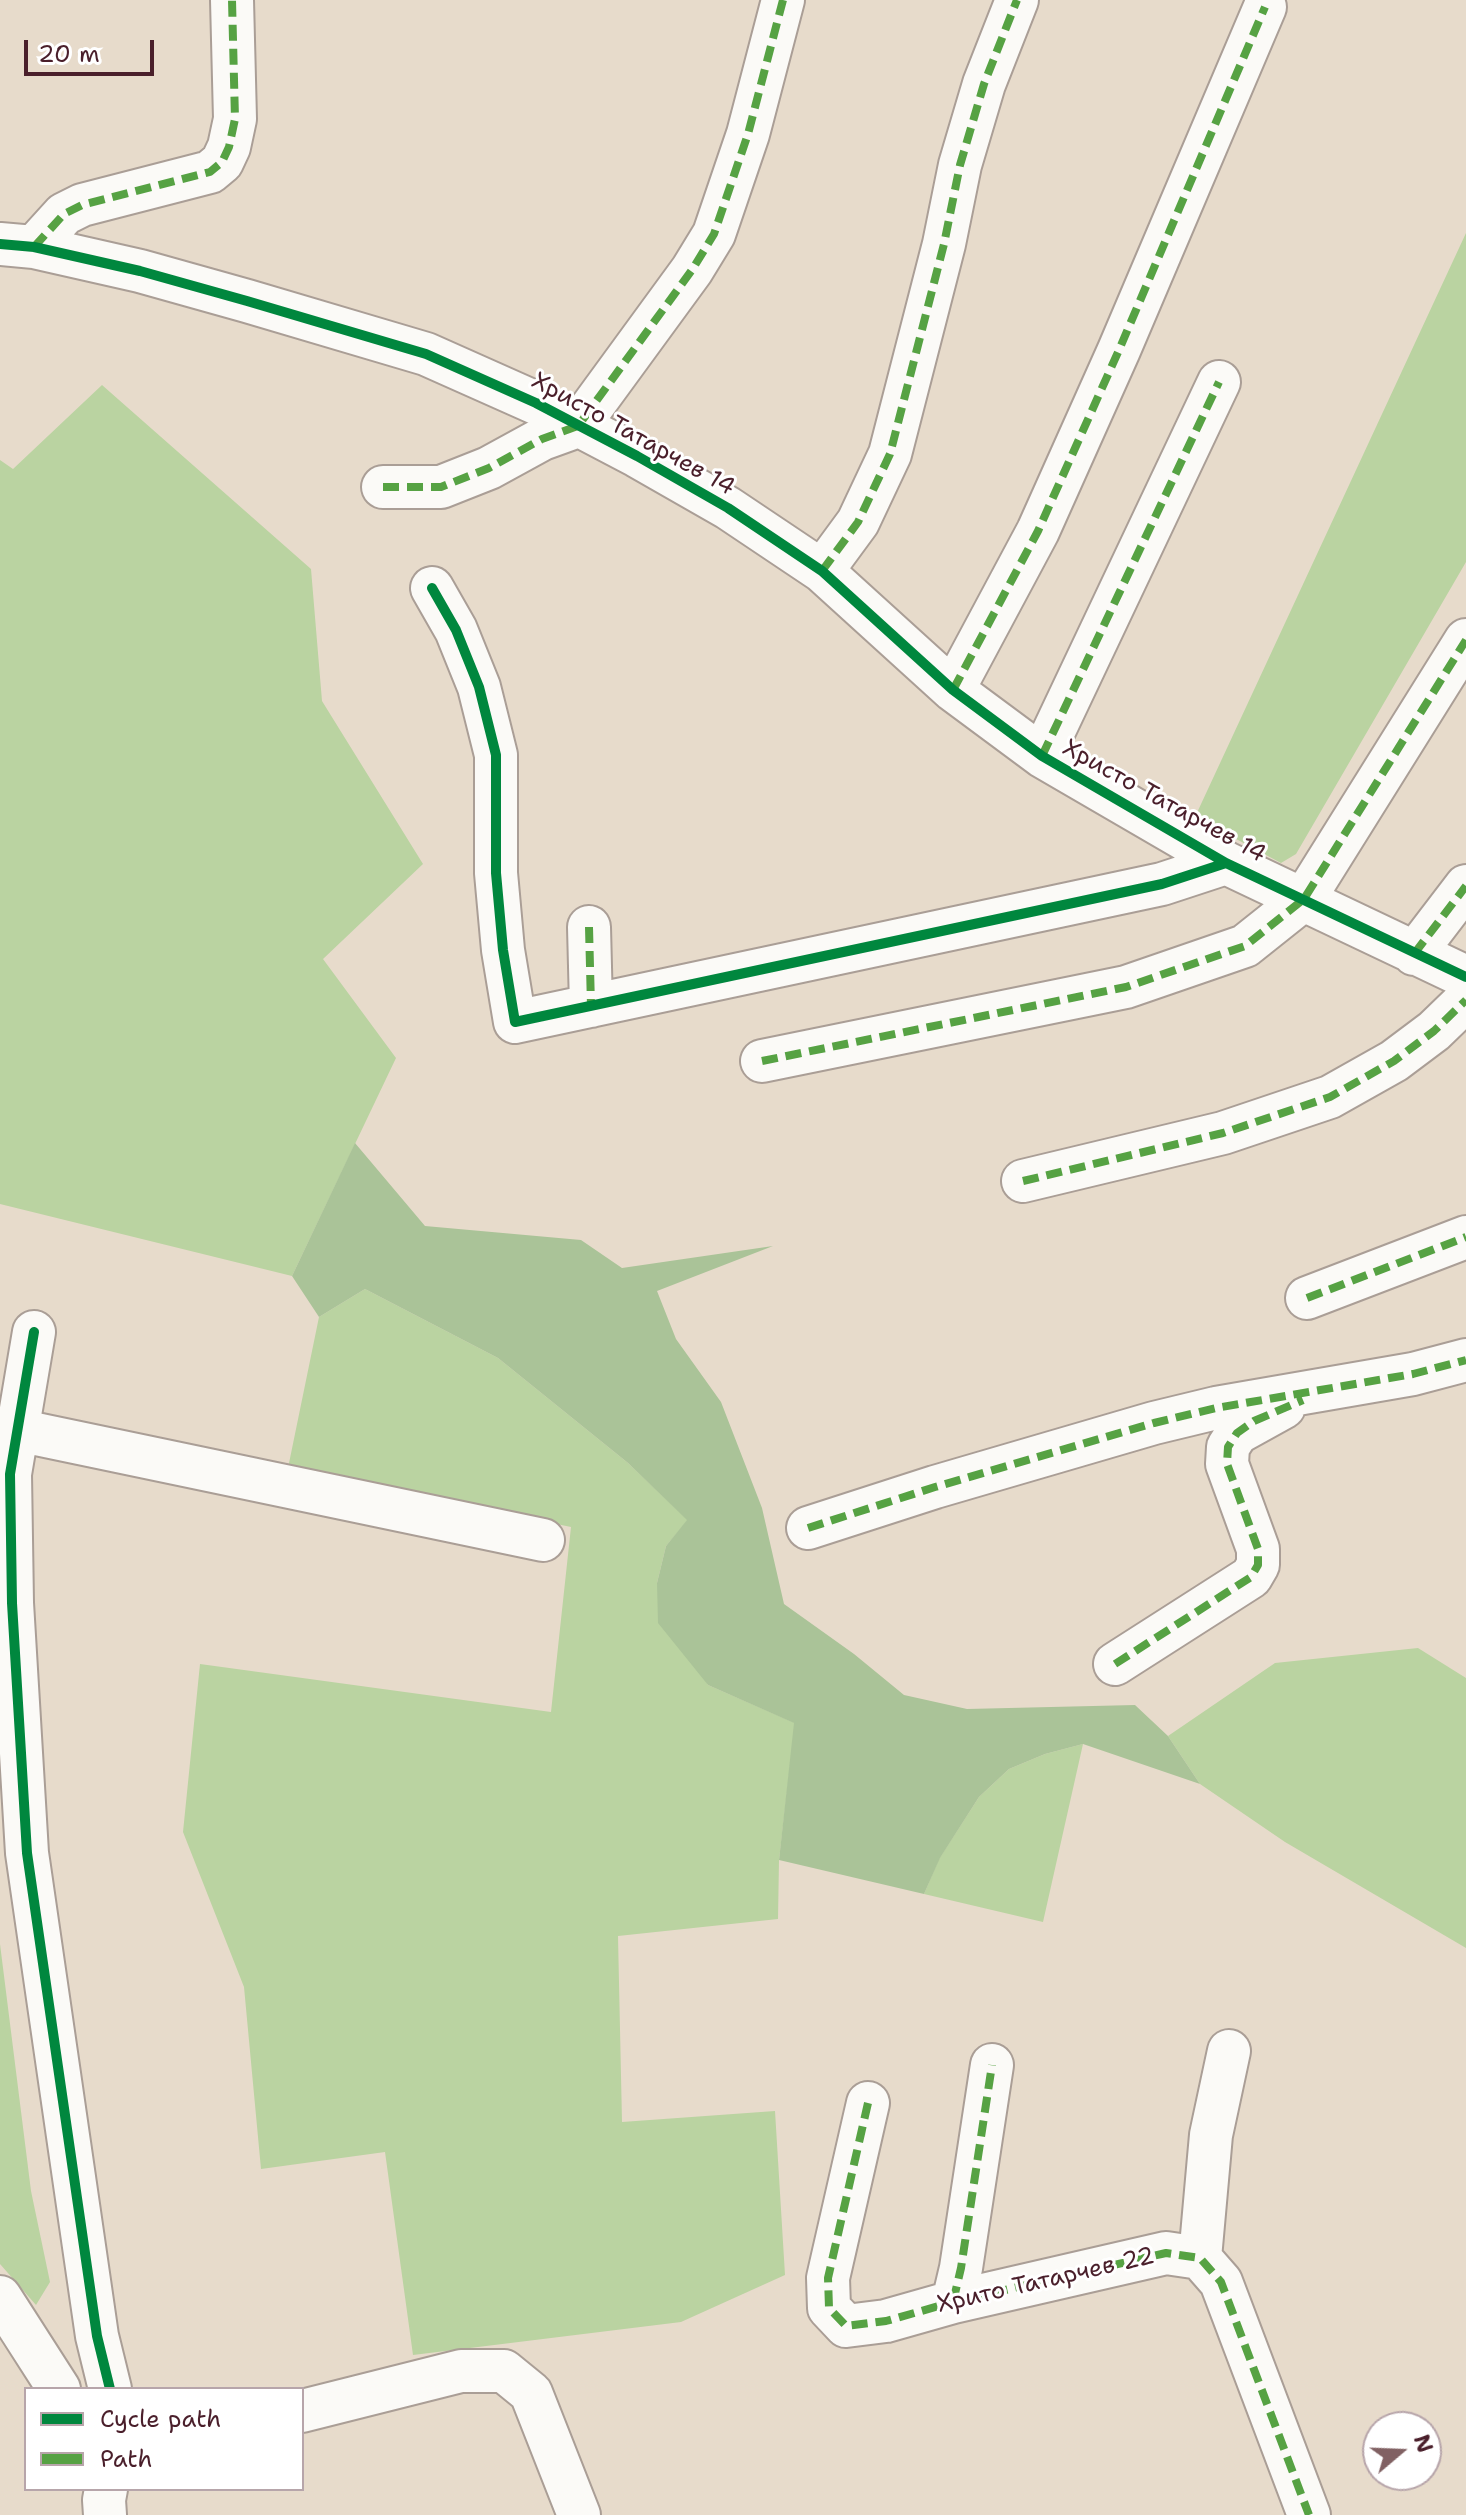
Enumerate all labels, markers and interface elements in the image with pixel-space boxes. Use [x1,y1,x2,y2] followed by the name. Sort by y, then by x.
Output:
[28,24,158,74] scale bar
[38,38,100,70] text: 20 m
[526,367,740,503] street label: Христо Татарчев 14
[1057,734,1271,870] street label: Христо Татарчев 14
[935,2242,1157,2320] street label: Хрито Татарчев 22
[24,2387,304,2491] legend
[100,2403,221,2435] text: Cycle path
[1362,2411,1442,2491] north arrow
[1407,2431,1440,2457] text: N
[100,2443,152,2475] text: Path

